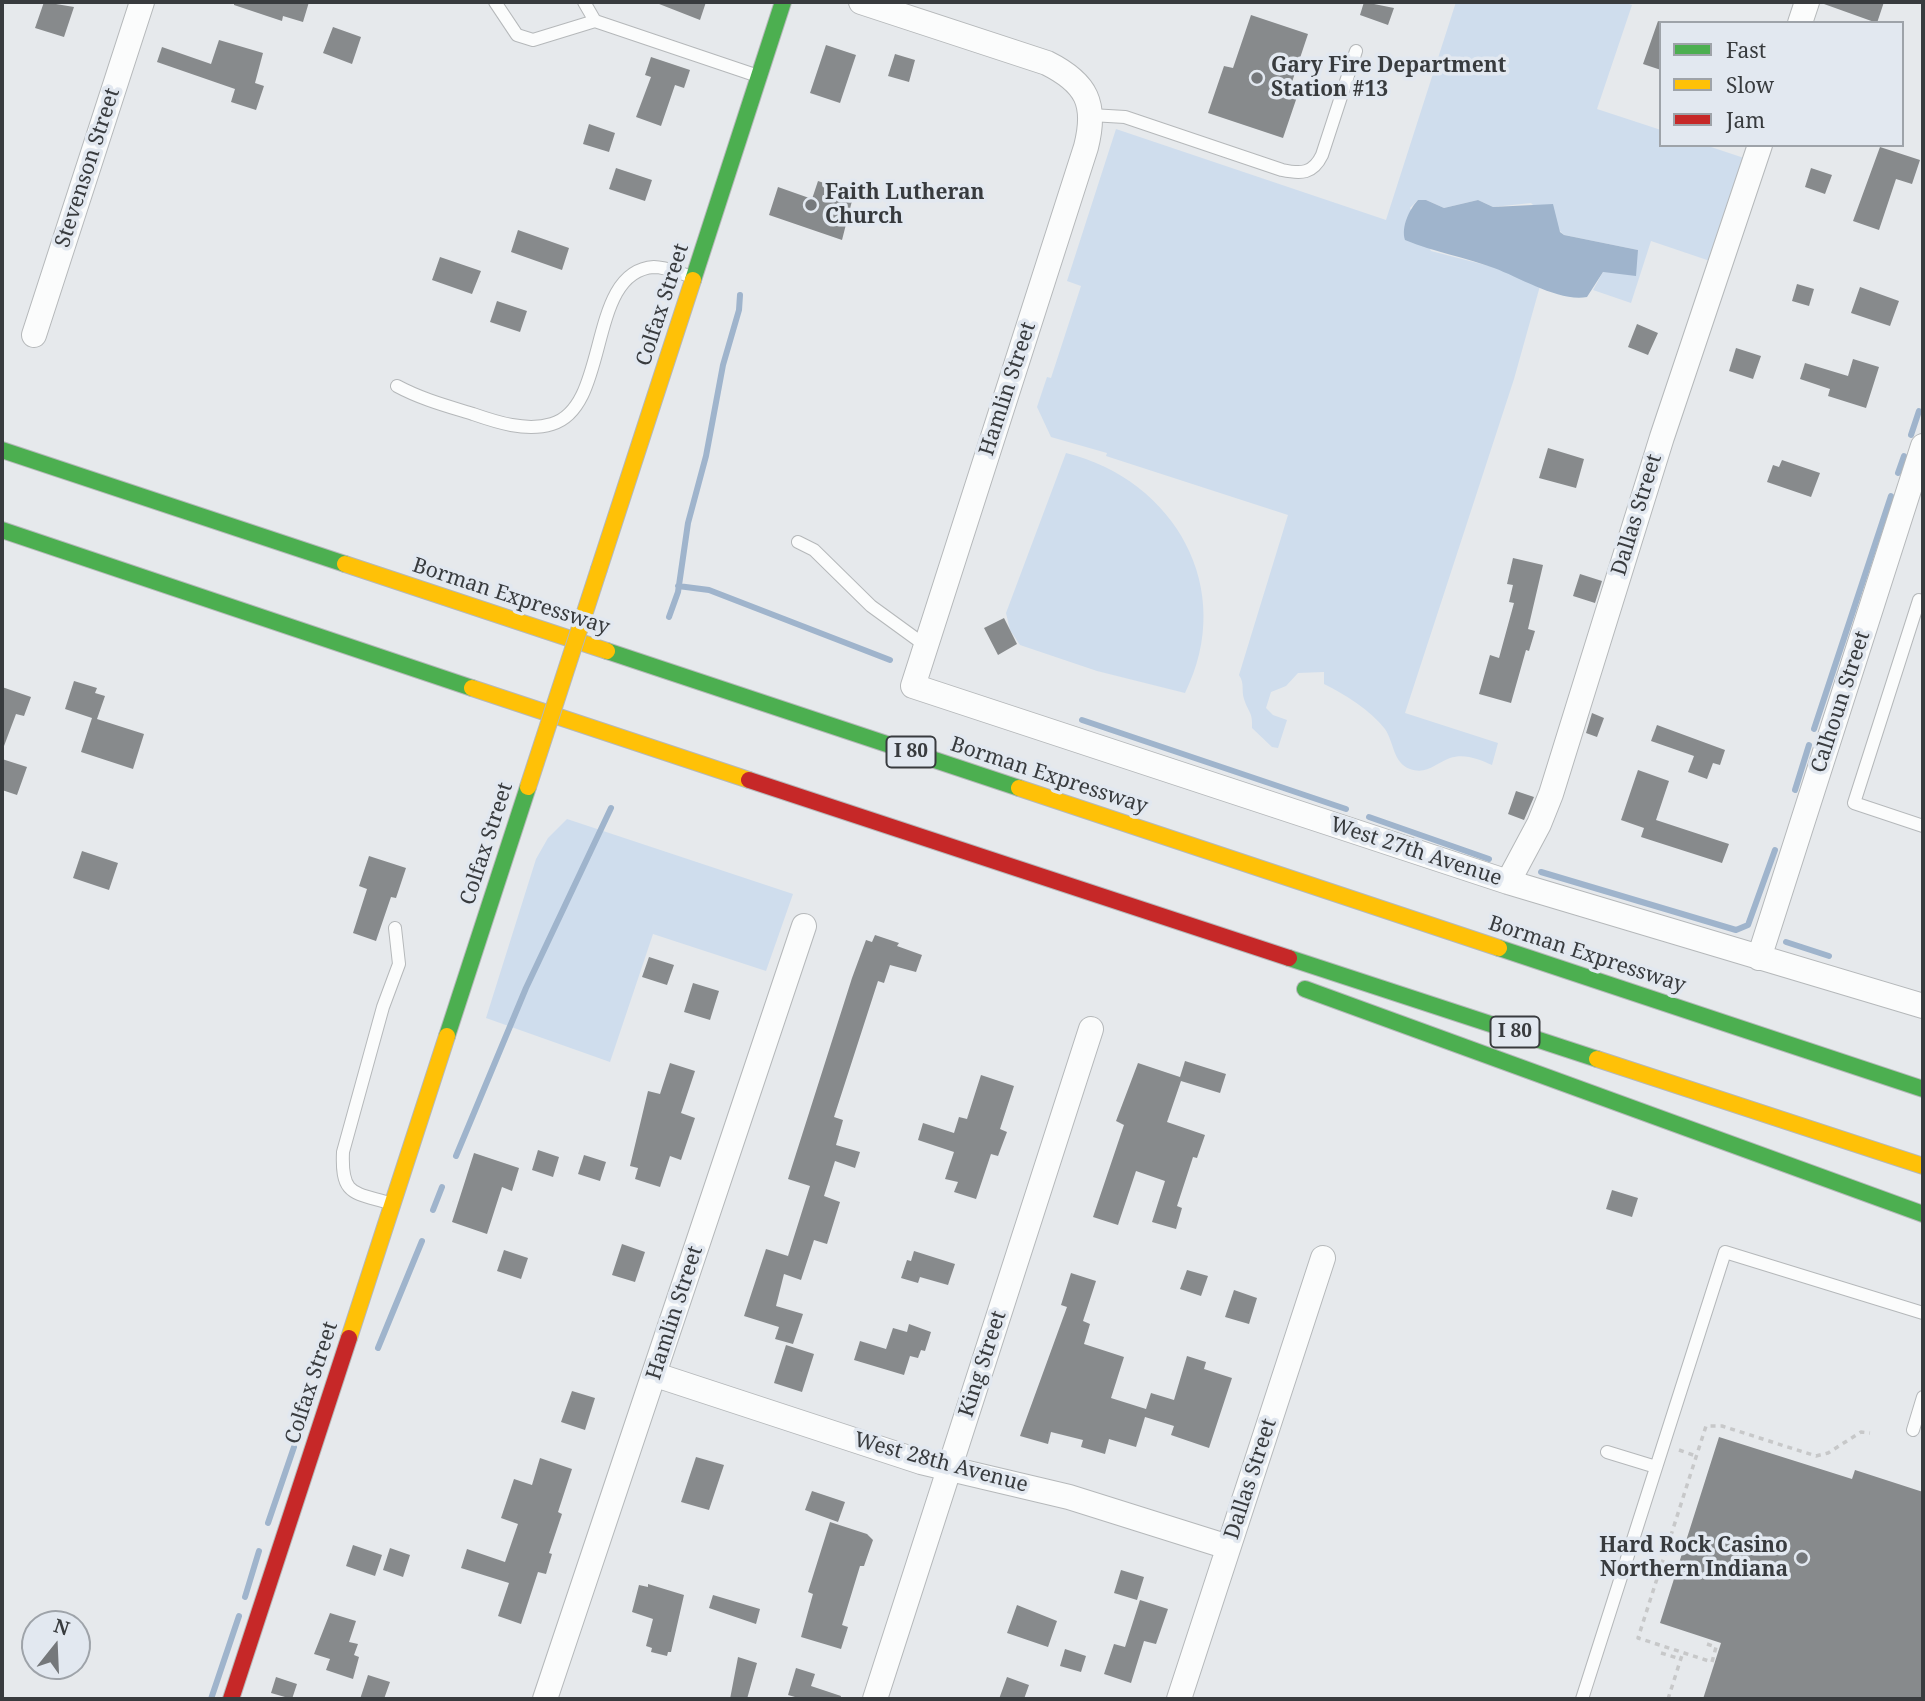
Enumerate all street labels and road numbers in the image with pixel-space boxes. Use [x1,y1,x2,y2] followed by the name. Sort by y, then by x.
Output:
[50,85,126,251] street label: Stevenson Street
[631,241,695,369] street label: Colfax Street
[975,319,1041,459] street label: Hamlin Street
[1607,451,1667,579] street label: Dallas Street
[409,553,613,641] street label: Borman Expressway
[1806,628,1876,776] street label: Calhoun Street
[947,732,1151,820] street label: Borman Expressway
[886,736,936,768] road number: I 80
[455,780,519,908] street label: Colfax Street
[1327,812,1505,892] street label: West 27th Avenue
[1485,911,1689,999] street label: Borman Expressway
[1490,1016,1540,1048] road number: I 80
[642,1243,708,1383] street label: Hamlin Street
[954,1308,1012,1420] street label: King Street
[280,1319,344,1447] street label: Colfax Street
[1220,1415,1282,1543] street label: Dallas Street
[851,1428,1031,1498] street label: West 28th Avenue

